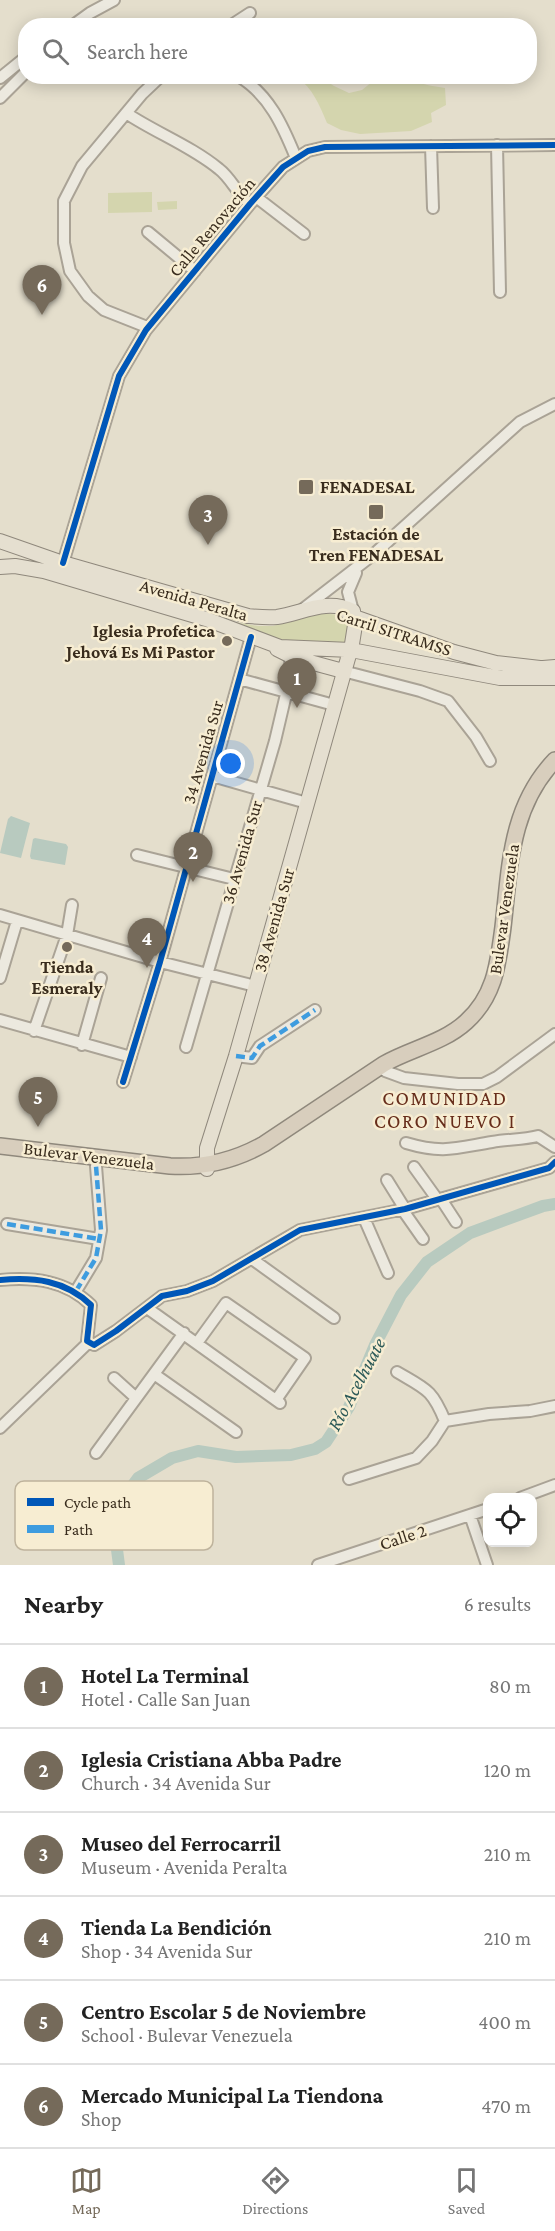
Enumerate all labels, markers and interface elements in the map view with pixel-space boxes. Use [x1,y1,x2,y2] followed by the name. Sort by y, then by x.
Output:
[18,18,537,84] search box
[39,35,72,68] icon: search
[87,39,188,64] text: Search here
[165,173,259,281] street label: Calle Renovación
[22,266,62,315] pin: 6
[320,477,415,497] place label: FENADESAL
[297,478,315,496] marker: FENADESAL
[188,496,228,545] pin: 3
[367,503,385,521] marker: Estación de Tren FENADESAL
[309,524,443,565] place label: Estación de Tren FENADESAL
[138,575,250,625] street label: Avenida Peralta
[334,604,454,660] street label: Carril SITRAMSS
[64,621,215,662] place label: Iglesia Profetica Jehová Es Mi Pastor
[220,634,234,648] marker: Iglesia Profetica Jehová Es Mi Pastor
[278,658,316,708] pin: 1
[179,697,228,806] street label: 34 Avenida Sur
[216,749,245,778] your location
[218,797,267,906] street label: 36 Avenida Sur
[174,832,212,882] pin: 2
[485,843,523,975] street label: Bulevar Venezuela
[250,865,299,974] street label: 38 Avenida Sur
[128,918,166,968] pin: 4
[60,940,74,954] marker: Tienda Esmeraly
[32,957,103,998] place label: Tienda Esmeraly
[18,1078,57,1127] pin: 5
[374,1087,516,1132] district label: COMUNIDAD CORO NUEVO I
[23,1138,155,1174] street label: Bulevar Venezuela
[322,1333,390,1434] water label: Río Acelhuate
[15,1481,213,1550] legend
[483,1493,537,1547] map controls
[483,1493,537,1547] button: locate
[64,1494,131,1512] text: Cycle path
[377,1520,429,1554] street label: Calle 2
[64,1521,94,1538] text: Path
[24,1590,103,1619] text: Nearby
[464,1593,531,1615] text: 6 results
[81,1663,249,1688] text: Hotel La Terminal
[40,1675,47,1697] text: 1
[489,1675,531,1697] text: 80 m
[81,1688,251,1710] text: Hotel · Calle San Juan
[81,1747,342,1772] text: Iglesia Cristiana Abba Padre
[38,1759,49,1781] text: 2
[484,1759,531,1781] text: 120 m
[81,1772,271,1794] text: Church · 34 Avenida Sur
[81,1831,281,1856] text: Museo del Ferrocarril
[39,1843,48,1865] text: 3
[484,1843,531,1865] text: 210 m
[81,1856,288,1878] text: Museum · Avenida Peralta
[81,1915,272,1940] text: Tienda La Bendición
[38,1927,49,1949] text: 4
[484,1927,531,1949] text: 210 m
[81,1940,253,1962] text: Shop · 34 Avenida Sur
[81,1999,366,2024] text: Centro Escolar 5 de Noviembre
[39,2011,48,2033] text: 5
[478,2011,531,2033] text: 400 m
[81,2024,293,2046] text: School · Bulevar Venezuela
[81,2083,383,2108] text: Mercado Municipal La Tiendona
[38,2095,49,2117] text: 6
[481,2095,531,2117] text: 470 m
[81,2108,122,2130] text: Shop
[70,2164,103,2217] tab: Map
[242,2164,308,2217] tab: Directions
[448,2164,485,2217] tab: Saved

